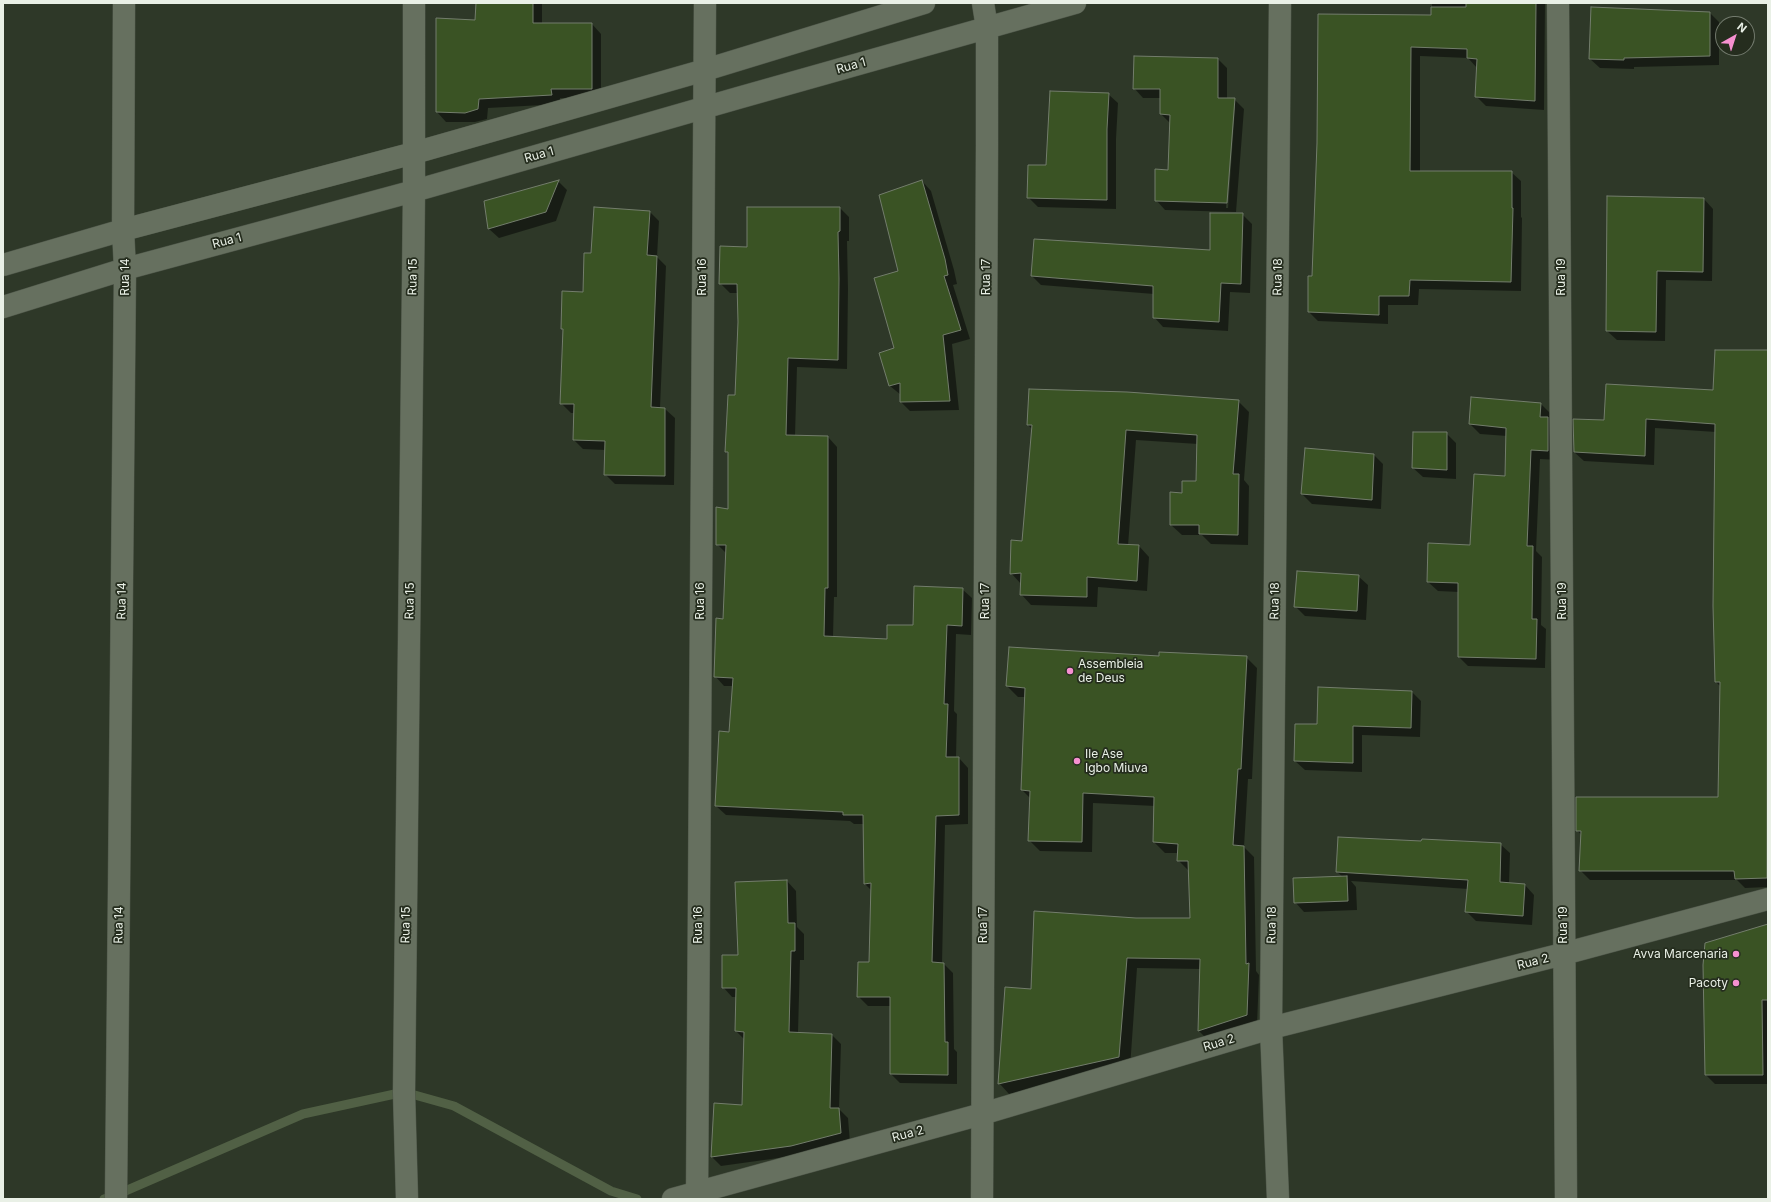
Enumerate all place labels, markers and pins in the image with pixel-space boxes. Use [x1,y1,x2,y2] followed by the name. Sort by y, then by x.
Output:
[1078,657,1143,685] place label: Assembleia de Deus
[1065,666,1075,676] marker: Assembleia de Deus
[1085,747,1148,775] place label: Ile Ase Igbo Miuva
[1072,756,1082,766] marker: Ile Ase Igbo Miuva
[1633,947,1728,961] place label: Avva Marcenaria
[1731,949,1741,959] marker: Avva Marcenaria
[1689,976,1728,990] place label: Pacoty
[1731,978,1741,988] marker: Pacoty

